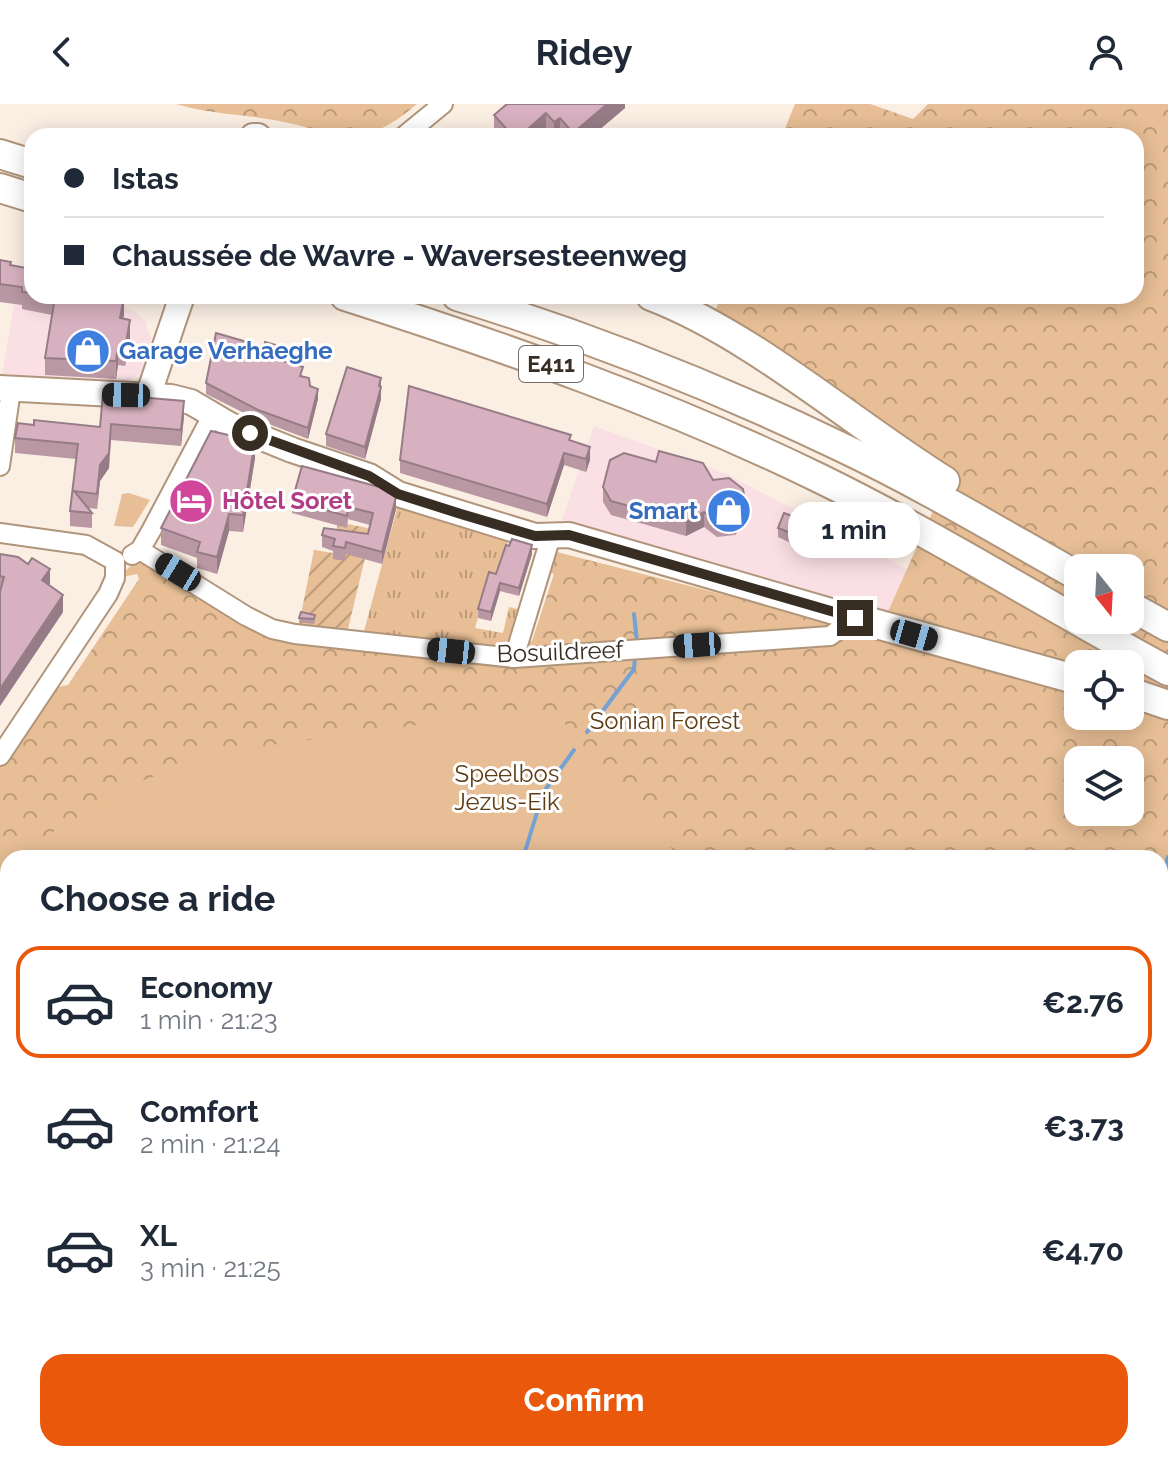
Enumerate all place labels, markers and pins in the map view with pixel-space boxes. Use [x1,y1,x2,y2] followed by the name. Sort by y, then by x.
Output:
[64,327,112,375] shop icon: Garage Verhaeghe
[119,336,333,365] place label: Garage Verhaeghe
[167,477,215,525] hotel icon: Hôtel Soret
[222,486,352,515] place label: Hôtel Soret
[705,487,753,535] shop icon: Smart
[629,496,698,525] place label: Smart

